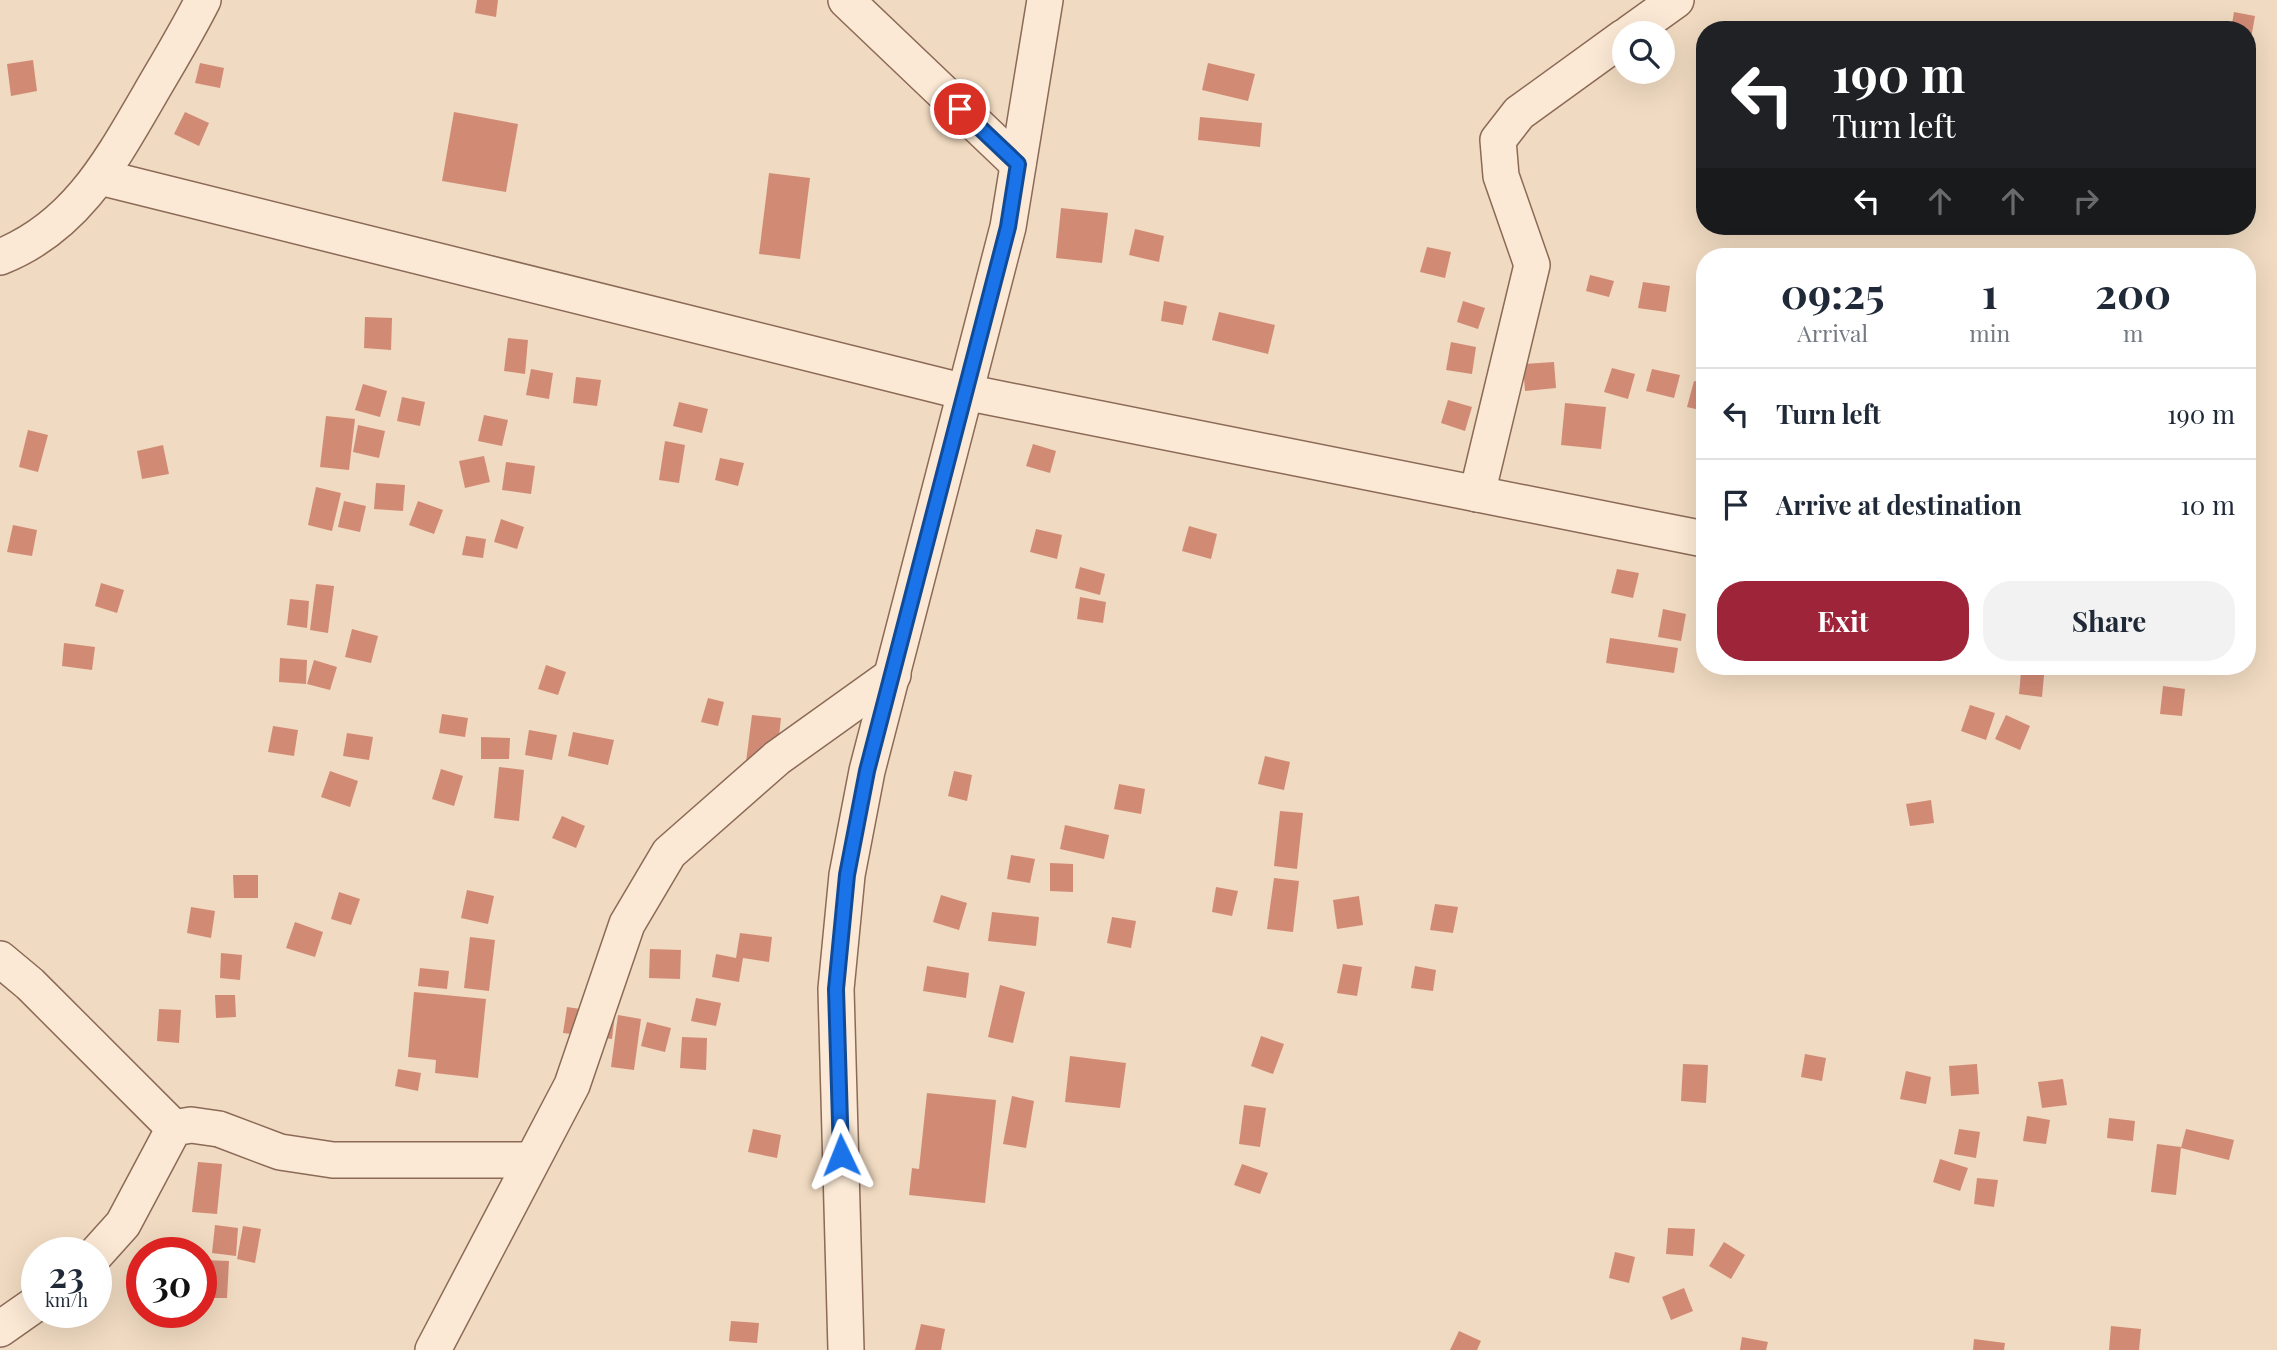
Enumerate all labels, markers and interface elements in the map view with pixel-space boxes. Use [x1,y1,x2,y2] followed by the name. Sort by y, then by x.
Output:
[1612,21,1675,84] map controls
[1612,21,1675,84] button: search
[1832,40,1965,105] text: 190 m
[1717,49,1808,140] icon: left
[930,79,990,139] pin
[941,90,979,128] icon: arrive
[1832,103,1956,146] text: Turn left
[1848,182,1886,220] icon: left
[1921,182,1959,220] icon: ahead
[1994,182,2032,220] icon: ahead
[2067,182,2105,220] icon: right
[1781,264,1885,320] text: 09:25
[1982,264,1998,320] text: 1
[2095,264,2171,320] text: 200
[1797,317,1868,348] text: Arrival
[1969,317,2010,348] text: min
[2123,317,2143,348] text: m
[1717,395,1755,433] icon: left
[1776,396,1881,431] text: Turn left
[2167,396,2235,431] text: 190 m
[1717,486,1755,524] icon: arrive
[1776,487,2022,522] text: Arrive at destination
[2180,487,2235,522] text: 10 m
[1717,581,1969,661] button: Exit
[1983,581,2235,661] button: Share
[804,1118,878,1192] position arrow
[126,1237,217,1328] speed limit sign: 30
[49,1250,84,1297] text: 23
[45,1288,88,1312] text: km/h

